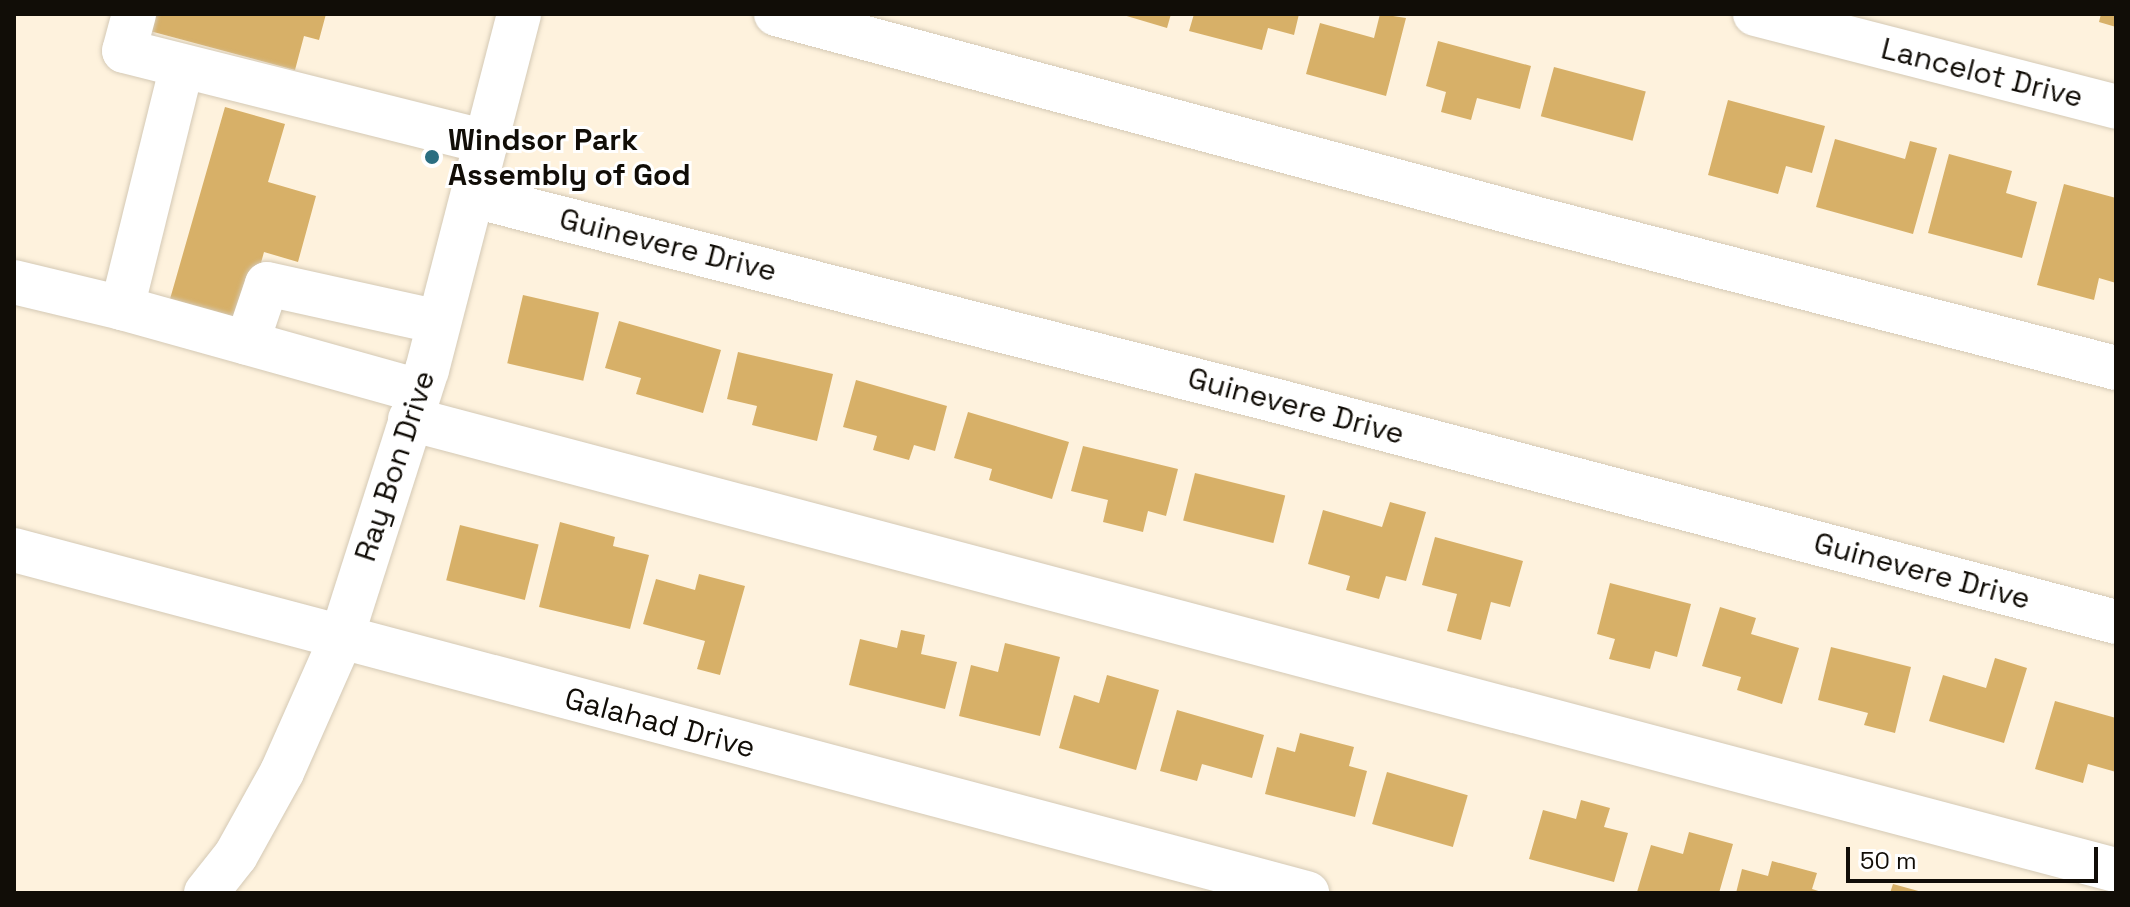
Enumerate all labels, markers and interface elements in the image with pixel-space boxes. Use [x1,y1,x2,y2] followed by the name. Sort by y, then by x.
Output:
[1878,31,2086,115] street label: Lancelot Drive
[448,122,691,192] place label: Windsor Park Assembly of God
[423,148,441,166] marker: Windsor Park Assembly of God
[556,201,780,289] street label: Guinevere Drive
[1184,360,1408,452] street label: Guinevere Drive
[347,366,443,566] street label: Ray Bon Drive
[1810,525,2034,617] street label: Guinevere Drive
[561,680,759,766] street label: Galahad Drive
[1850,831,2102,881] scale bar
[1860,845,1917,876] text: 50 m

